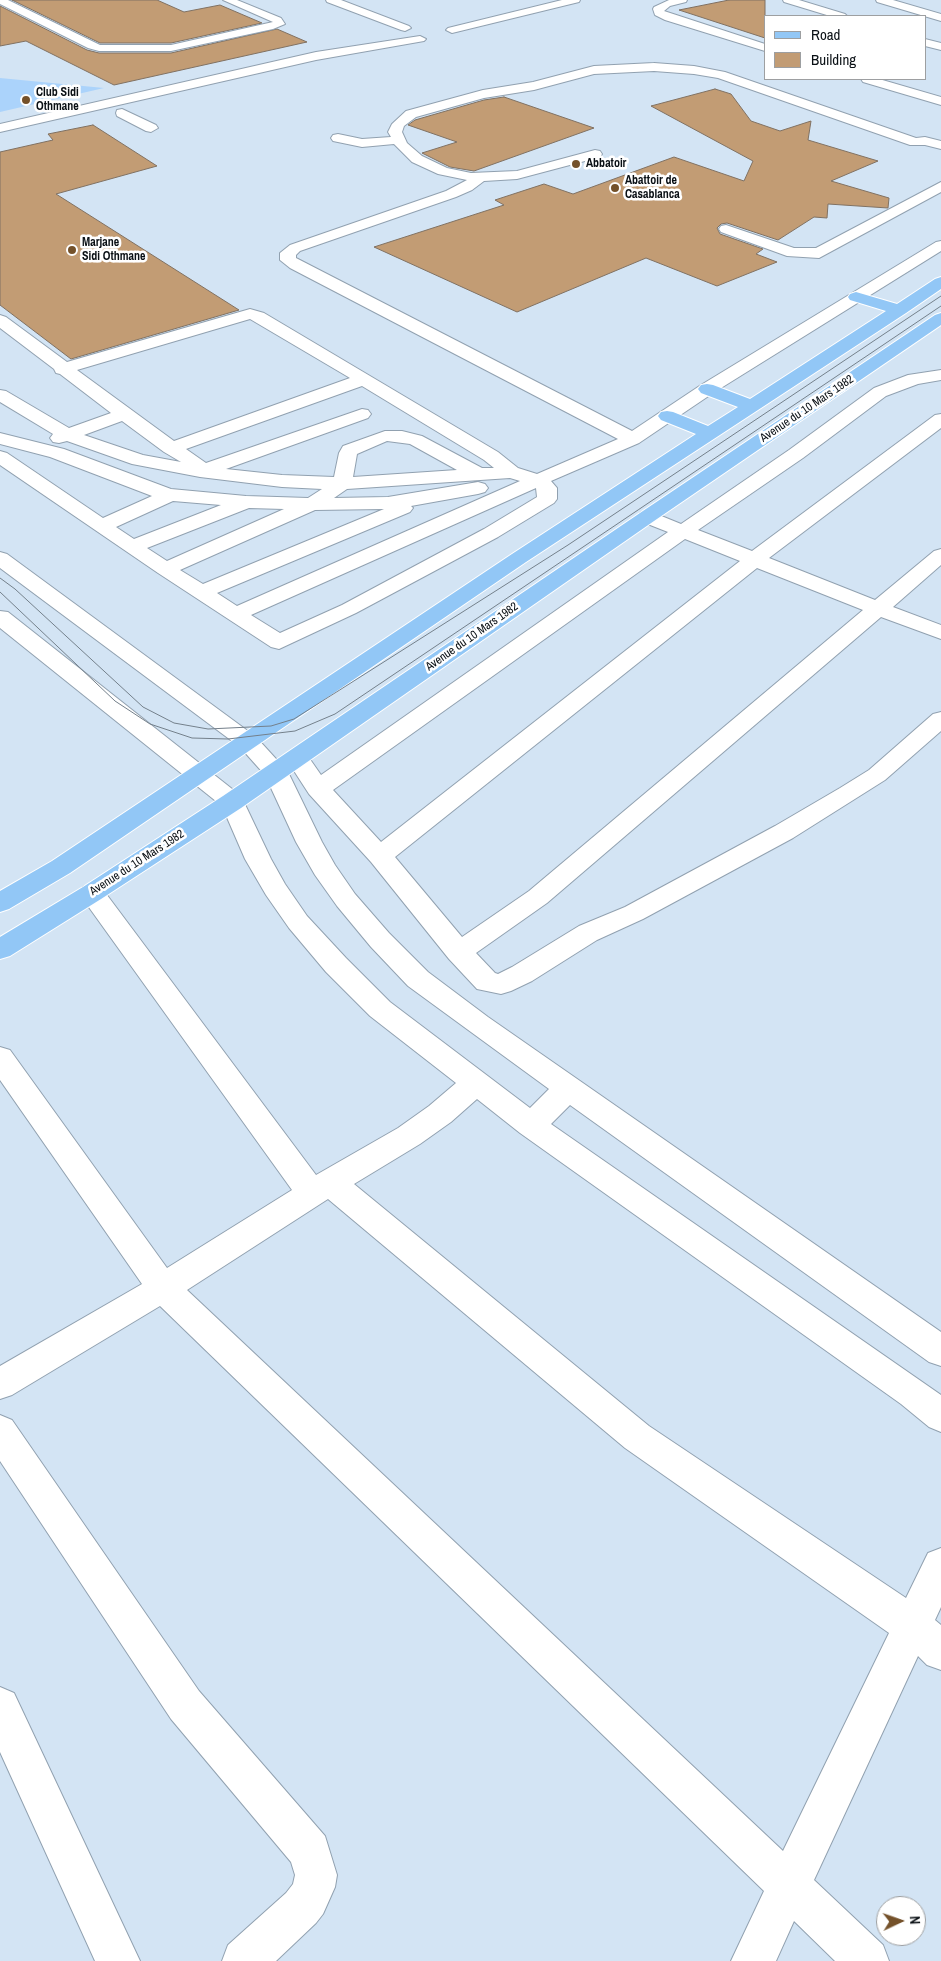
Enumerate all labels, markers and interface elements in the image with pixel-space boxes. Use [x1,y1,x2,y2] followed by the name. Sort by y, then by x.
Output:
[764,15,926,80] legend
[811,24,840,45] text: Road
[811,49,856,70] text: Building
[36,86,79,114] place label: Club Sidi Othmane
[20,94,32,106] marker: Club Sidi Othmane
[586,157,626,171] place label: Abbatoir
[570,158,582,170] marker: Abbatoir
[625,174,680,202] place label: Abattoir de Casablanca
[609,182,621,194] marker: Abattoir de Casablanca
[82,236,145,264] place label: Marjane Sidi Othmane
[66,244,78,256] marker: Marjane Sidi Othmane
[757,372,857,446] street label: Avenue du 10 Mars 1982
[423,600,521,674] street label: Avenue du 10 Mars 1982
[87,827,187,899] street label: Avenue du 10 Mars 1982
[876,1896,926,1946] north arrow
[906,1916,924,1925] text: N

